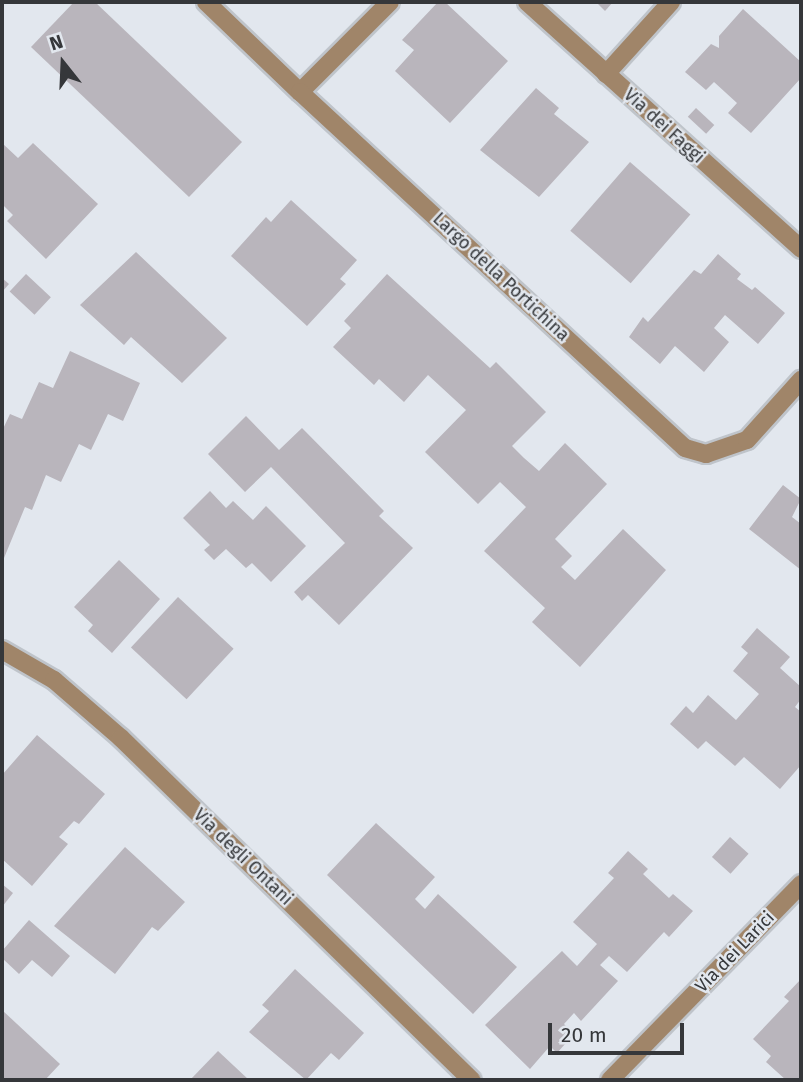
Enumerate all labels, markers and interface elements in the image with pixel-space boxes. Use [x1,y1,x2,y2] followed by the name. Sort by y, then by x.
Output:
[28,28,98,98] north arrow
[47,30,66,55] text: N
[619,84,709,168] street label: Via dei Faggi
[428,208,574,346] street label: Largo della Portichina
[189,804,297,910] street label: Via degli Ontani
[691,907,779,997] street label: Via dei Larici
[551,1009,688,1052] scale bar
[561,1022,607,1048] text: 20 m

